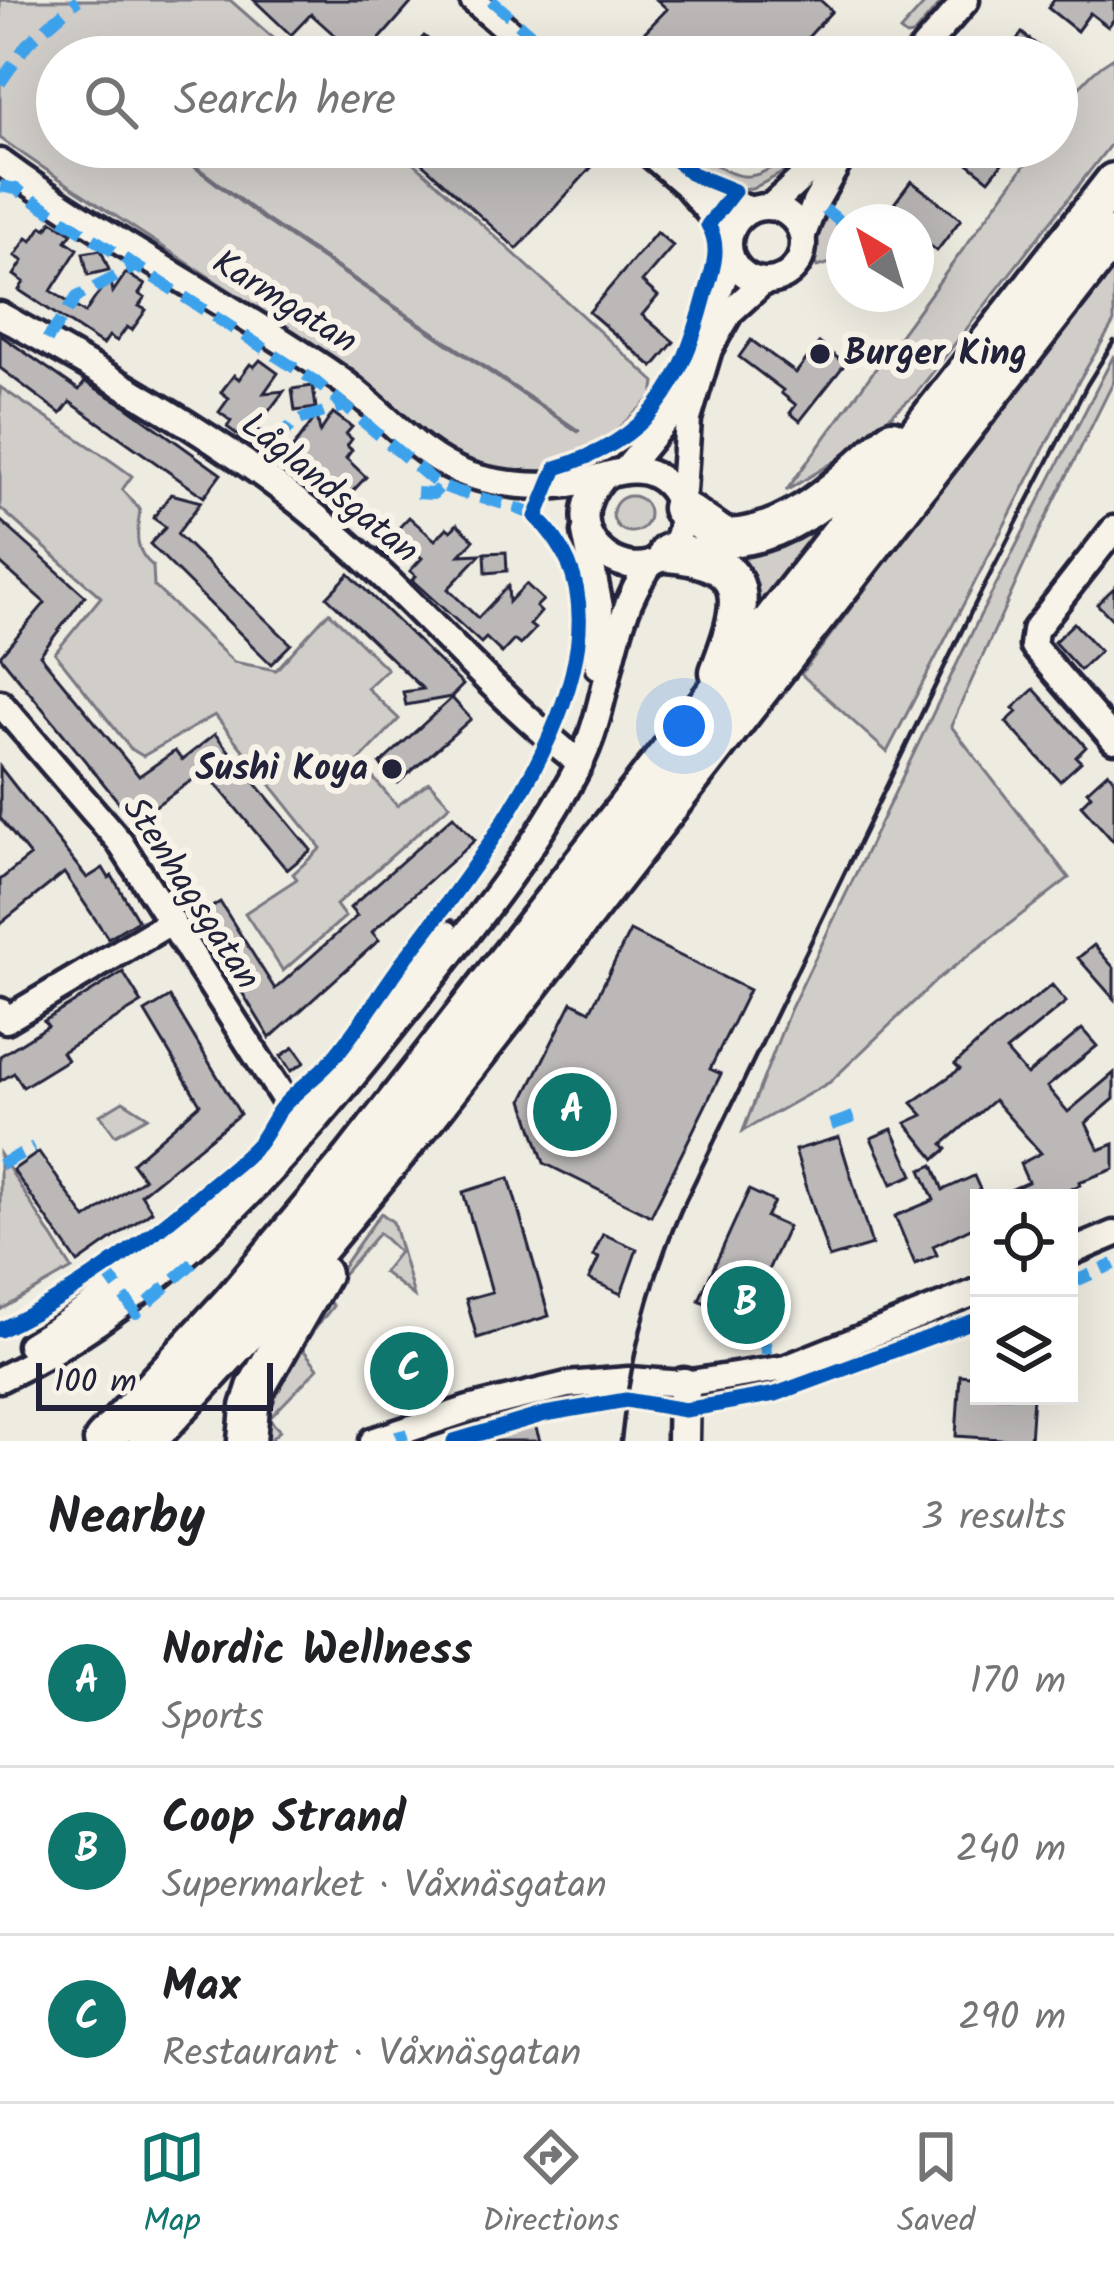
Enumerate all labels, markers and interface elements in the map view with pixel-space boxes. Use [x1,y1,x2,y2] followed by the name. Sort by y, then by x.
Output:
[36,36,1078,168] search box
[174,66,396,138] text: Search here
[78,69,144,135] icon: search
[826,204,934,312] north arrow
[200,236,368,370] street label: Karmgatan
[844,326,1027,383] place label: Burger King
[807,341,833,367] marker: Burger King
[227,399,431,579] street label: Låglandsgatan
[654,696,714,756] your location
[195,741,368,798] place label: Sushi Koya
[379,756,405,782] marker: Sushi Koya
[106,786,274,1002] street label: Stenhagsgatan
[533,1067,611,1157] pin: A
[970,1189,1078,1405] map controls
[970,1189,1078,1297] button: locate
[707,1260,785,1350] pin: B
[970,1297,1078,1405] button: layers
[370,1326,448,1416] pin: C
[36,1357,273,1410] scale bar
[54,1357,137,1410] text: 100 m
[48,1479,205,1560] text: Nearby
[921,1488,1066,1550] text: 3 results
[162,1616,473,1688] text: Nordic Wellness
[75,1652,99,1714] text: A
[970,1652,1066,1714] text: 170 m
[162,1688,264,1750] text: Sports
[162,1784,406,1856] text: Coop Strand
[75,1820,99,1882] text: B
[956,1820,1066,1882] text: 240 m
[162,1856,607,1918] text: Supermarket · Våxnäsgatan
[162,1952,240,2024] text: Max
[75,1988,99,2050] text: C
[958,1988,1066,2050] text: 290 m
[162,2024,581,2086] text: Restaurant · Våxnäsgatan
[139,2124,205,2249] tab: Map
[482,2124,619,2249] tab: Directions
[897,2124,975,2249] tab: Saved

